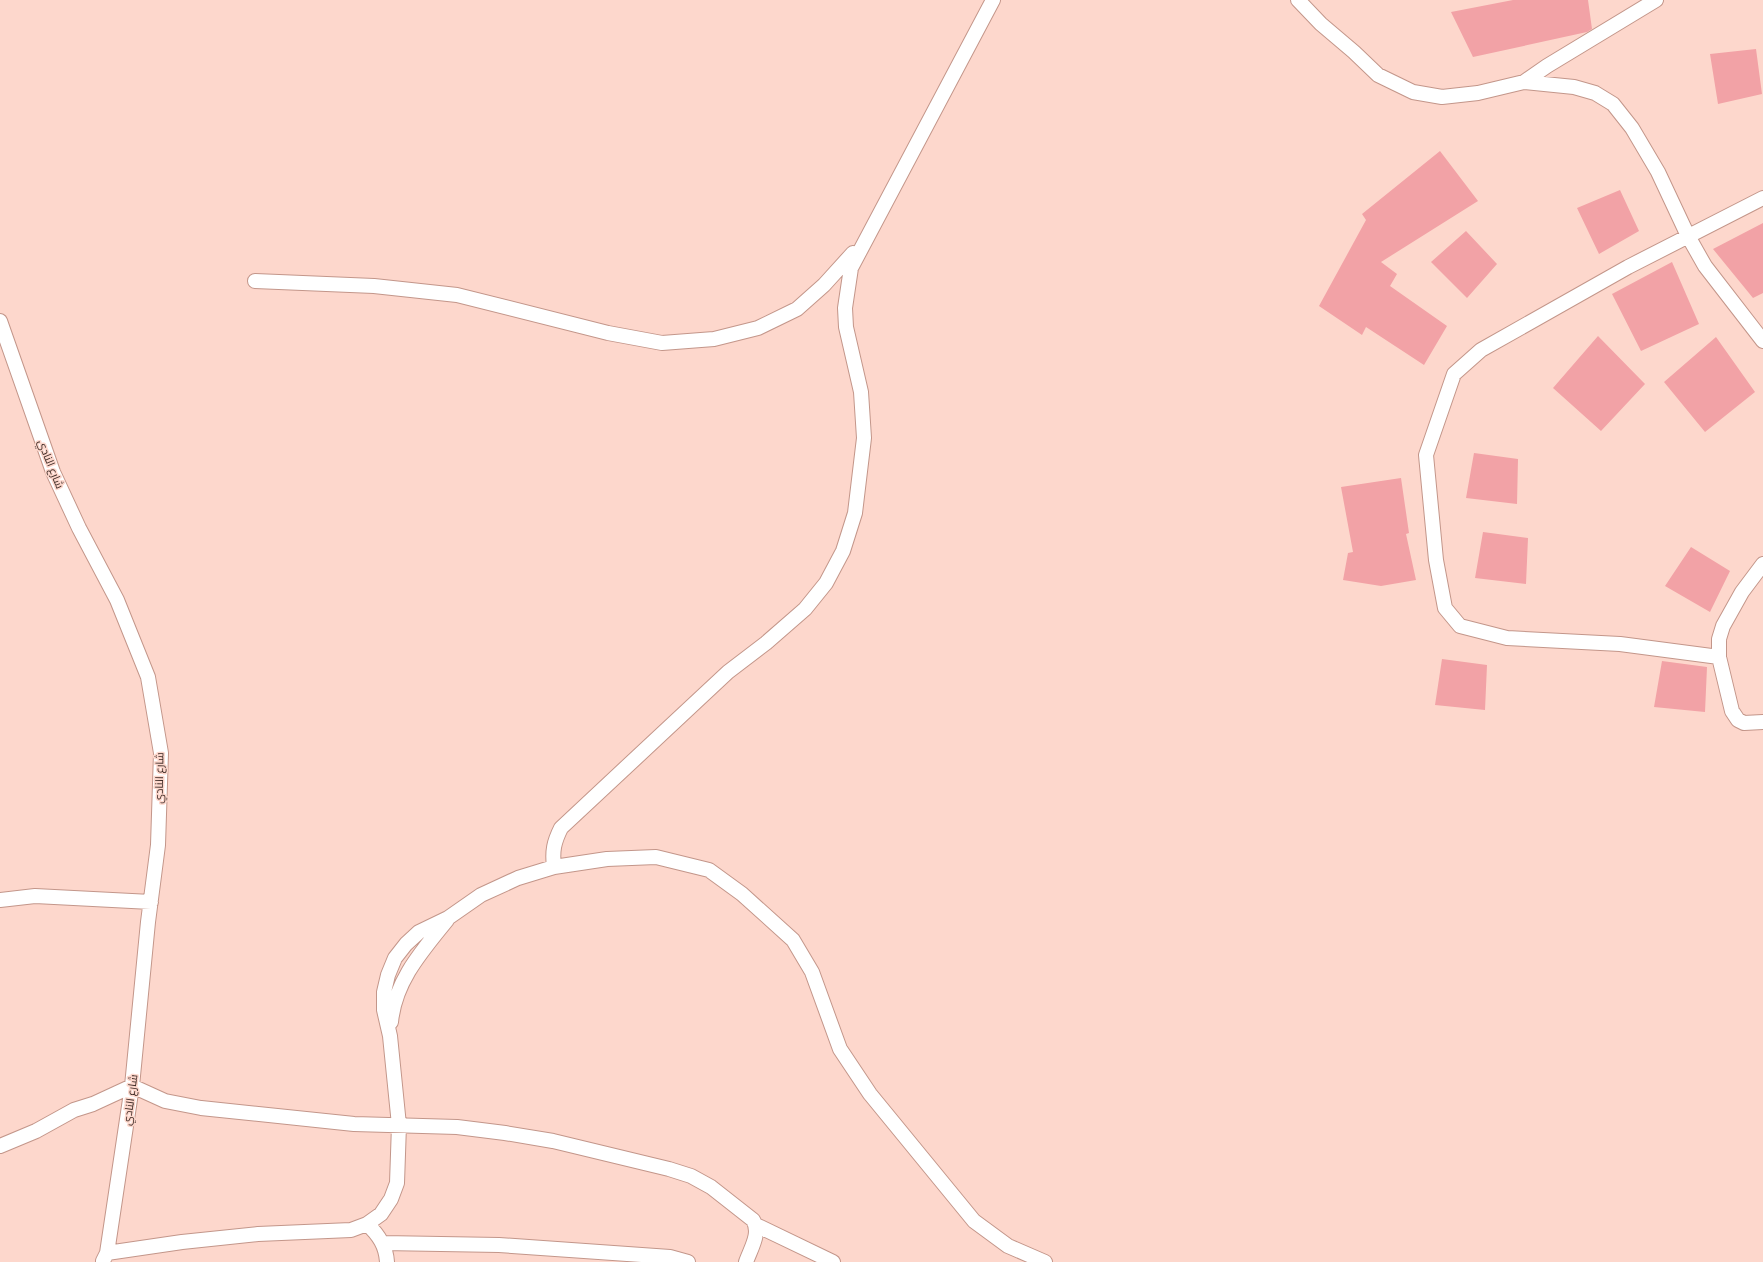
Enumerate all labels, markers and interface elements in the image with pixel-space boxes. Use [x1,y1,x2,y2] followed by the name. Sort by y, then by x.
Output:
[33,438,66,491] street label: شارع النادي
[153,752,168,804] street label: شارع النادي
[120,1074,142,1127] street label: شارع النادي

